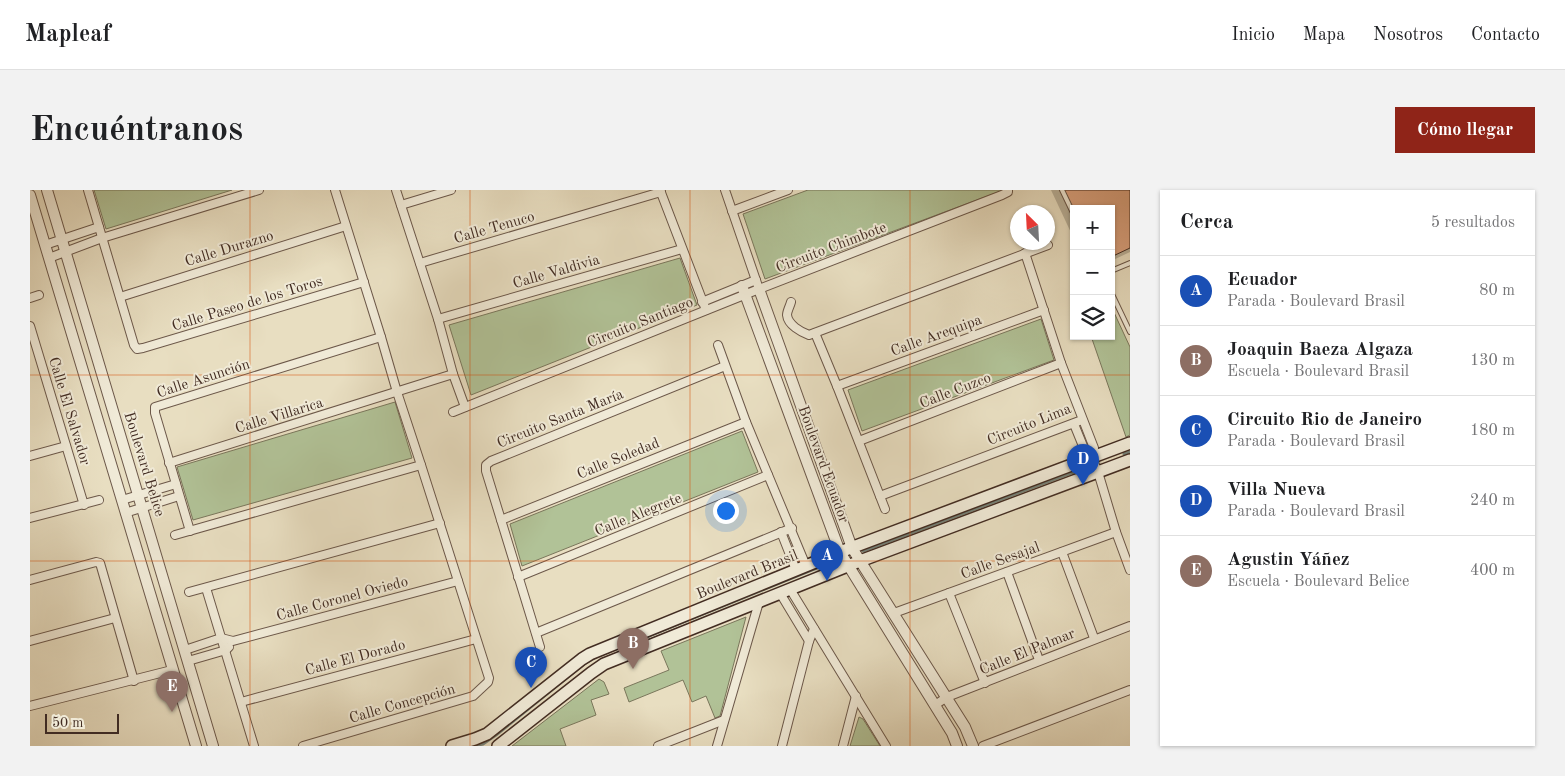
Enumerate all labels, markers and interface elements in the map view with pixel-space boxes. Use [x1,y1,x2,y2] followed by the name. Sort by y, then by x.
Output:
[25,23,111,47] text: Mapleaf
[1232,26,1275,44] text: Inicio
[1303,26,1345,44] text: Mapa
[1373,26,1443,44] text: Nosotros
[1471,26,1540,44] text: Contacto
[1395,107,1535,153] button: Cómo llegar
[30,113,243,148] text: Encuéntranos
[1010,205,1055,250] north arrow
[1070,205,1115,340] map controls
[1070,205,1115,250] button: +
[452,210,537,247] street label: Calle Tenuco
[1180,212,1233,233] text: Cerca
[1431,215,1515,231] text: 5 resultados
[774,220,889,276] street label: Circuito Chimbote
[183,229,276,270] street label: Calle Durazno
[1070,250,1115,295] button: −
[511,253,602,292] street label: Calle Valdivia
[1227,271,1297,290] text: Ecuador
[170,274,325,335] street label: Calle Paseo de los Toros
[1190,283,1202,299] text: A
[1479,283,1515,299] text: 80 m
[1227,294,1405,310] text: Parada · Boulevard Brasil
[585,295,696,351] street label: Circuito Santiago
[1070,295,1115,340] button: layers
[889,313,985,360] street label: Calle Arequipa
[1227,341,1413,360] text: Joaquin Baeza Algaza
[1190,353,1202,369] text: B
[1470,353,1515,369] text: 130 m
[45,356,92,467] street label: Calle El Salvador
[155,357,252,402] street label: Calle Asunción
[1227,364,1409,380] text: Escuela · Boulevard Brasil
[918,371,993,412] street label: Calle Cuzco
[495,387,626,452] street label: Circuito Santa María
[234,396,326,437] street label: Calle Villarica
[985,402,1074,449] street label: Circuito Lima
[794,404,851,525] street label: Boulevard Ecuador
[121,410,167,519] street label: Boulevard Belice
[1227,411,1422,430] text: Circuito Rio de Janeiro
[1191,423,1201,439] text: C
[1470,423,1515,439] text: 180 m
[1227,434,1405,450] text: Parada · Boulevard Brasil
[575,436,662,483] street label: Calle Soledad
[1067,444,1099,485] pin: D
[1227,481,1326,500] text: Villa Nueva
[593,491,684,540] street label: Calle Alegrete
[1190,493,1202,509] text: D
[1470,493,1515,509] text: 240 m
[713,498,739,524] your location
[1227,504,1405,520] text: Parada · Boulevard Brasil
[811,540,843,581] pin: A
[959,540,1042,583] street label: Calle Sesajal
[695,548,801,603] street label: Boulevard Brasil
[1227,551,1350,570] text: Agustin Yáñez
[1190,563,1202,579] text: E
[1470,563,1515,579] text: 400 m
[1227,574,1409,590] text: Escuela · Boulevard Belice
[275,575,410,624] street label: Calle Coronel Oviedo
[978,626,1078,678] street label: Calle El Palmar
[617,628,649,669] pin: B
[304,638,407,679] street label: Calle El Dorado
[515,647,547,688] pin: C
[156,671,188,712] pin: E
[348,682,457,727] street label: Calle Concepción
[45,711,119,734] scale bar
[52,716,83,730] text: 50 m

